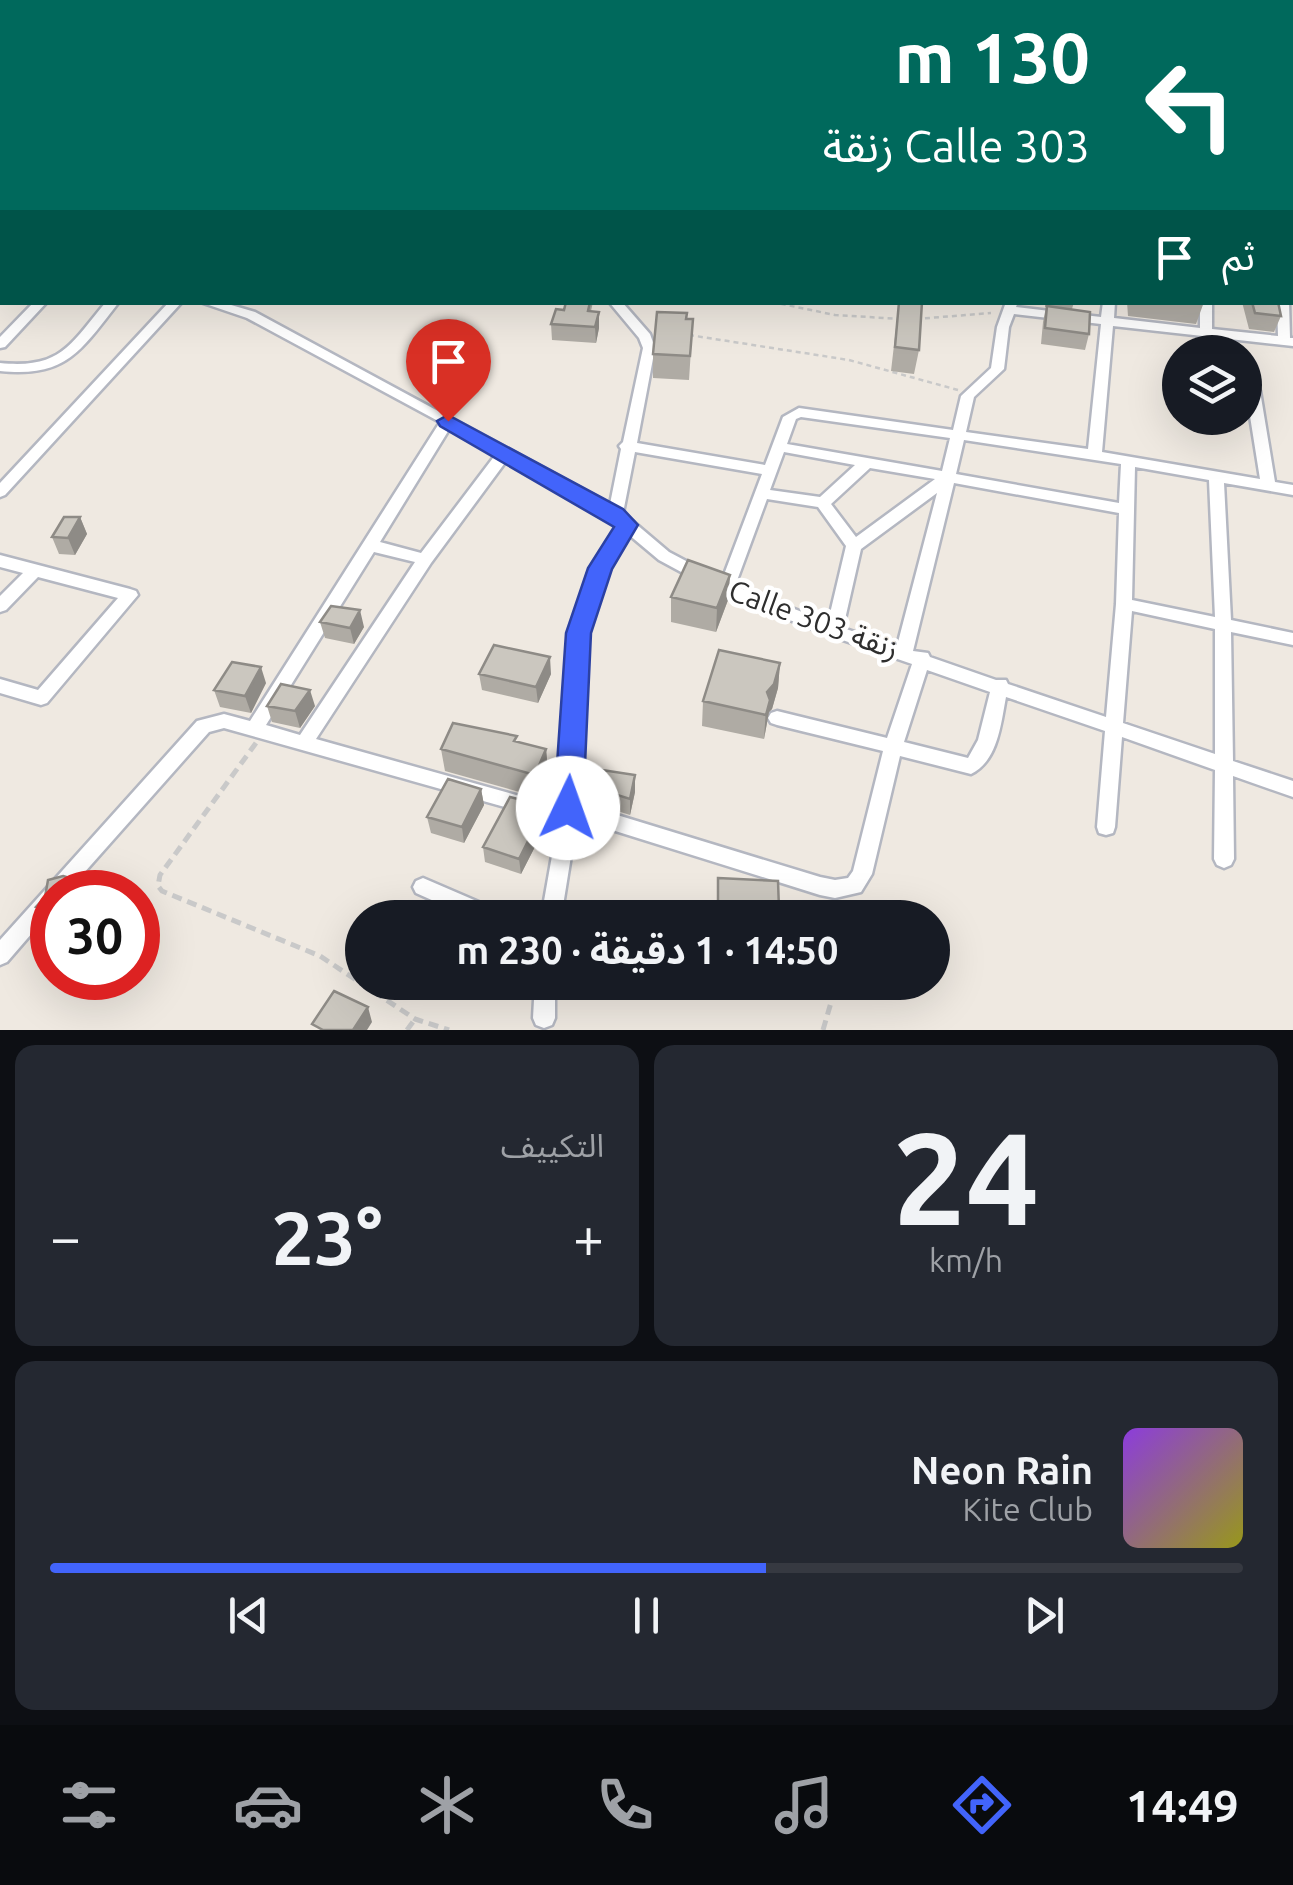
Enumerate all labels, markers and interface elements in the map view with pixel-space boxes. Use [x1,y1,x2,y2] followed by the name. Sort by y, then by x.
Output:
[895,18,1090,96] text: 130 m
[1125,40,1255,170] icon: left
[823,120,1090,171] text: Calle 303 زنقة
[1147,230,1202,285] icon: arrive
[1222,235,1255,277] text: ثم
[406,319,491,422] pin
[421,334,476,389] icon: arrive
[1162,335,1262,435] map controls
[1162,335,1262,435] button: layers
[724,573,904,666] street label: Calle 303 زنقة
[516,756,620,860] position arrow
[30,870,160,1000] speed limit sign: 30
[457,929,838,971] text: 14:50 · 1 دقيقة · 230 m
[893,1104,1039,1250] text: 24
[501,1127,604,1163] text: التكييف
[271,1195,383,1279] text: 23°
[50,1206,81,1267] text: −
[573,1206,604,1267] text: +
[929,1242,1003,1278] text: km/h
[911,1449,1093,1491] text: Neon Rain
[963,1491,1093,1527] text: Kite Club
[221,1588,276,1643] icon: previous
[619,1588,674,1643] icon: pause
[1017,1588,1072,1643] icon: next
[54,1770,124,1840] icon: filters
[233,1770,303,1840] icon: car
[412,1770,482,1840] icon: climate
[590,1770,660,1840] icon: phone
[769,1770,839,1840] icon: music
[947,1770,1017,1840] icon: directions
[1126,1780,1239,1831] text: 14:49

